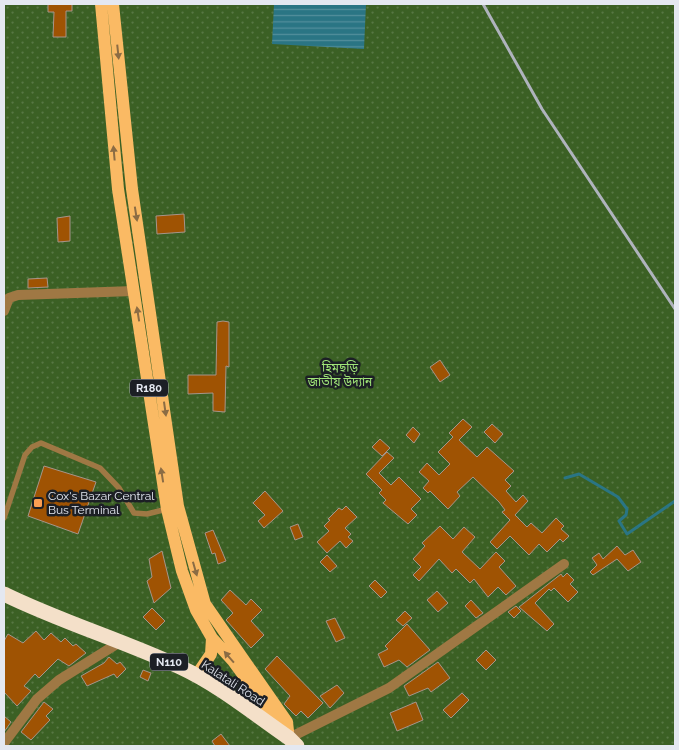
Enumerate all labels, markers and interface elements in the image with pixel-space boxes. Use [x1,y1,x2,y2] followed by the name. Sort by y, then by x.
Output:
[114,45,122,61] one-way arrow
[110,145,118,161] one-way arrow
[132,206,140,222] one-way arrow
[133,306,141,322] one-way arrow
[307,360,373,389] park label: হিমছড়ি জাতীয় উদ্যান
[130,379,168,396] road number: R180
[161,401,169,417] one-way arrow
[158,466,166,482] one-way arrow
[48,489,155,517] place label: Cox's Bazar Central Bus Terminal
[32,497,44,509] marker: Cox's Bazar Central Bus Terminal
[191,561,199,576] one-way arrow
[223,652,235,664] one-way arrow
[150,654,188,670] road number: N110
[199,657,267,709] street label: Kalatali Road

